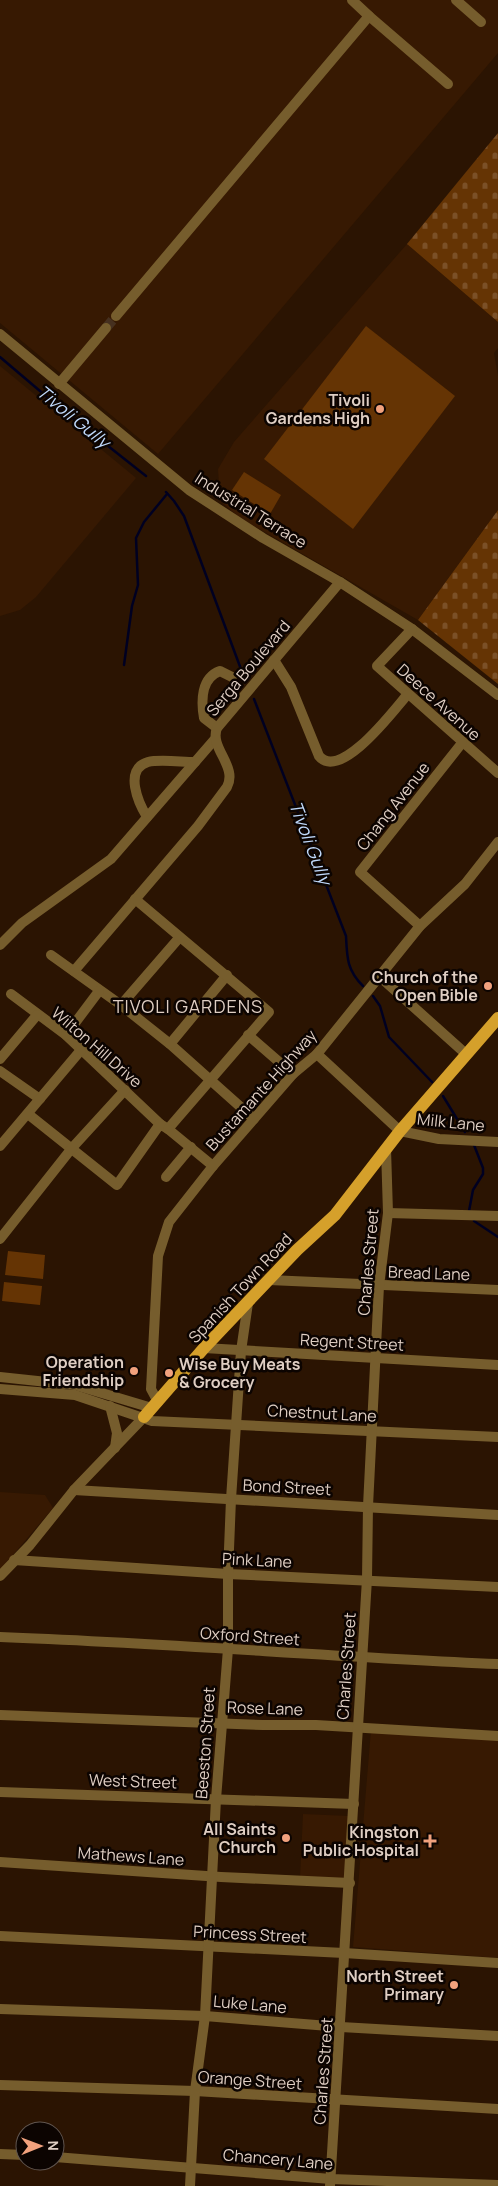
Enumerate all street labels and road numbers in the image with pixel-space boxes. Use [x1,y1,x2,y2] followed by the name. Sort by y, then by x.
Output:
[191,467,311,553] street label: Industrial Terrace
[201,615,295,721] street label: Serga Boulevard
[392,659,486,745] street label: Deece Avenue
[351,757,435,855] street label: Chang Avenue
[47,1002,147,1092] street label: Wilton Hill Drive
[201,1024,322,1155] street label: Bustamante Highway
[416,1108,486,1136] street label: Milk Lane
[352,1208,384,1316] street label: Charles Street
[183,1228,297,1348] street label: Spanish Town Road
[388,1261,470,1285] street label: Bread Lane
[299,1328,405,1356] street label: Regent Street
[267,1399,377,1427] street label: Chestnut Lane
[242,1474,332,1500] street label: Bond Street
[222,1547,292,1573] street label: Pink Lane
[331,1612,361,1720] street label: Charles Street
[199,1622,301,1650] street label: Oxford Street
[190,1686,220,1800] street label: Beeston Street
[226,1696,304,1720] street label: Rose Lane
[88,1768,178,1794] street label: West Street
[77,1841,185,1871] street label: Mathews Lane
[193,1920,307,1948] street label: Princess Street
[212,1990,288,2018] street label: Luke Lane
[308,2017,338,2125] street label: Charles Street
[197,2065,303,2095] street label: Orange Street
[222,2143,334,2175] street label: Chancery Lane

